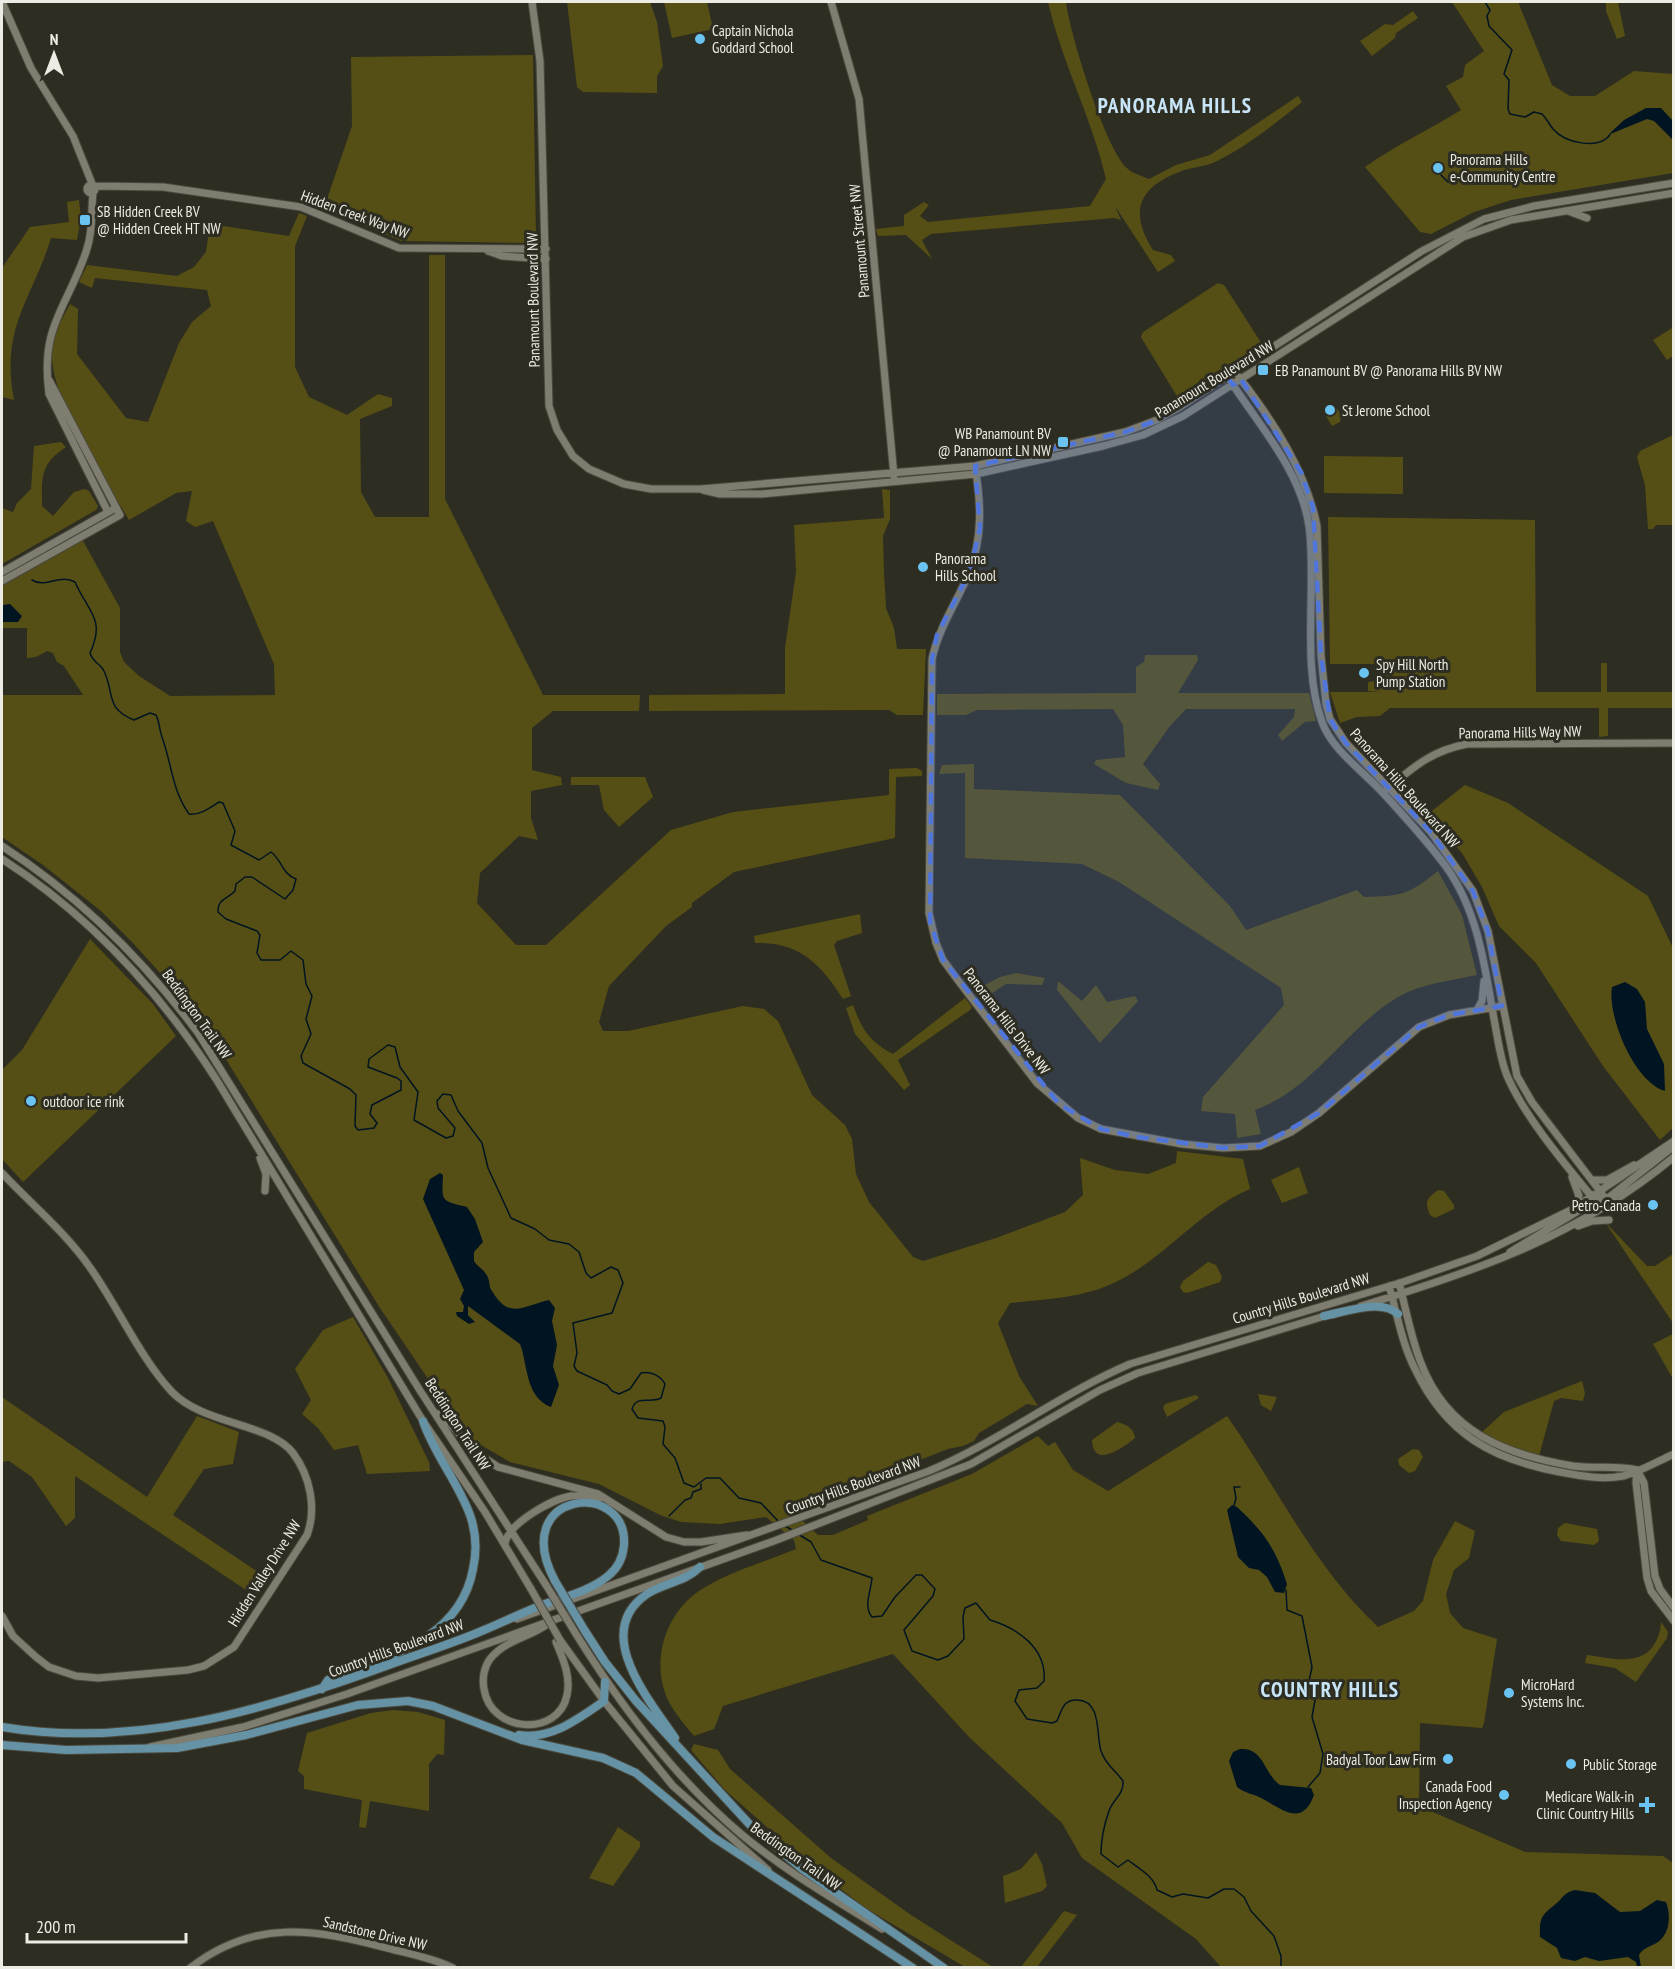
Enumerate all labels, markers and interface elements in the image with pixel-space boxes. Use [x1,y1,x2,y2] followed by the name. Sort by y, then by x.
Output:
[712,21,794,57] place label: Captain Nichola Goddard School
[24,24,84,84] north arrow
[50,29,58,49] text: N
[693,32,707,46] marker: Captain Nichola Goddard School
[1098,92,1252,119] district label: PANORAMA HILLS
[1450,150,1555,186] place label: Panorama Hills e-Community Centre
[1431,161,1445,175] marker: Panorama Hills e-Community Centre
[845,183,873,299] street label: Panamount Street NW
[298,186,412,242] street label: Hidden Creek Way NW
[97,202,221,238] place label: SB Hidden Creek BV @ Hidden Creek HT NW
[78,213,92,227] marker: SB Hidden Creek BV @ Hidden Creek HT NW
[522,232,544,368] street label: Panamount Boulevard NW
[1151,336,1277,422] street label: Panamount Boulevard NW
[1275,361,1502,380] place label: EB Panamount BV @ Panorama Hills BV NW
[1256,363,1270,377] marker: EB Panamount BV @ Panorama Hills BV NW
[1342,401,1431,420] place label: St Jerome School
[1323,403,1337,417] marker: St Jerome School
[938,424,1051,460] place label: WB Panamount BV @ Panamount LN NW
[1056,435,1070,449] marker: WB Panamount BV @ Panamount LN NW
[935,549,997,585] place label: Panorama Hills School
[916,560,930,574] marker: Panorama Hills School
[1376,655,1448,691] place label: Spy Hill North Pump Station
[1357,666,1371,680] marker: Spy Hill North Pump Station
[1458,721,1582,743] street label: Panorama Hills Way NW
[1346,724,1464,852] street label: Panorama Hills Boulevard NW
[960,964,1054,1078] street label: Panorama Hills Drive NW
[158,966,236,1062] street label: Beddington Trail NW
[43,1092,125,1111] place label: outdoor ice rink
[24,1094,38,1108] marker: outdoor ice rink
[1572,1196,1641,1215] place label: Petro-Canada
[1646,1198,1660,1212] marker: Petro-Canada
[1230,1268,1372,1328] street label: Country Hills Boulevard NW
[421,1374,495,1474] street label: Beddington Trail NW
[783,1452,923,1518] street label: Country Hills Boulevard NW
[224,1516,304,1630] street label: Hidden Valley Drive NW
[326,1615,466,1681] street label: Country Hills Boulevard NW
[1521,1675,1585,1711] place label: MicroHard Systems Inc.
[1260,1676,1400,1703] district label: COUNTRY HILLS
[1502,1686,1516,1700] marker: MicroHard Systems Inc.
[1326,1750,1436,1769] place label: Badyal Toor Law Firm
[1441,1752,1455,1766] marker: Badyal Toor Law Firm
[1583,1755,1657,1774] place label: Public Storage
[1564,1757,1578,1771] marker: Public Storage
[1399,1777,1492,1813] place label: Canada Food Inspection Agency
[1536,1787,1634,1823] place label: Medicare Walk-in Clinic Country Hills
[1497,1788,1511,1802] marker: Canada Food Inspection Agency
[1638,1796,1656,1814] marker: Medicare Walk-in Clinic Country Hills
[747,1818,845,1894] street label: Beddington Trail NW
[27,1906,186,1944] scale bar
[321,1912,429,1954] street label: Sandstone Drive NW
[36,1915,76,1938] text: 200 m

